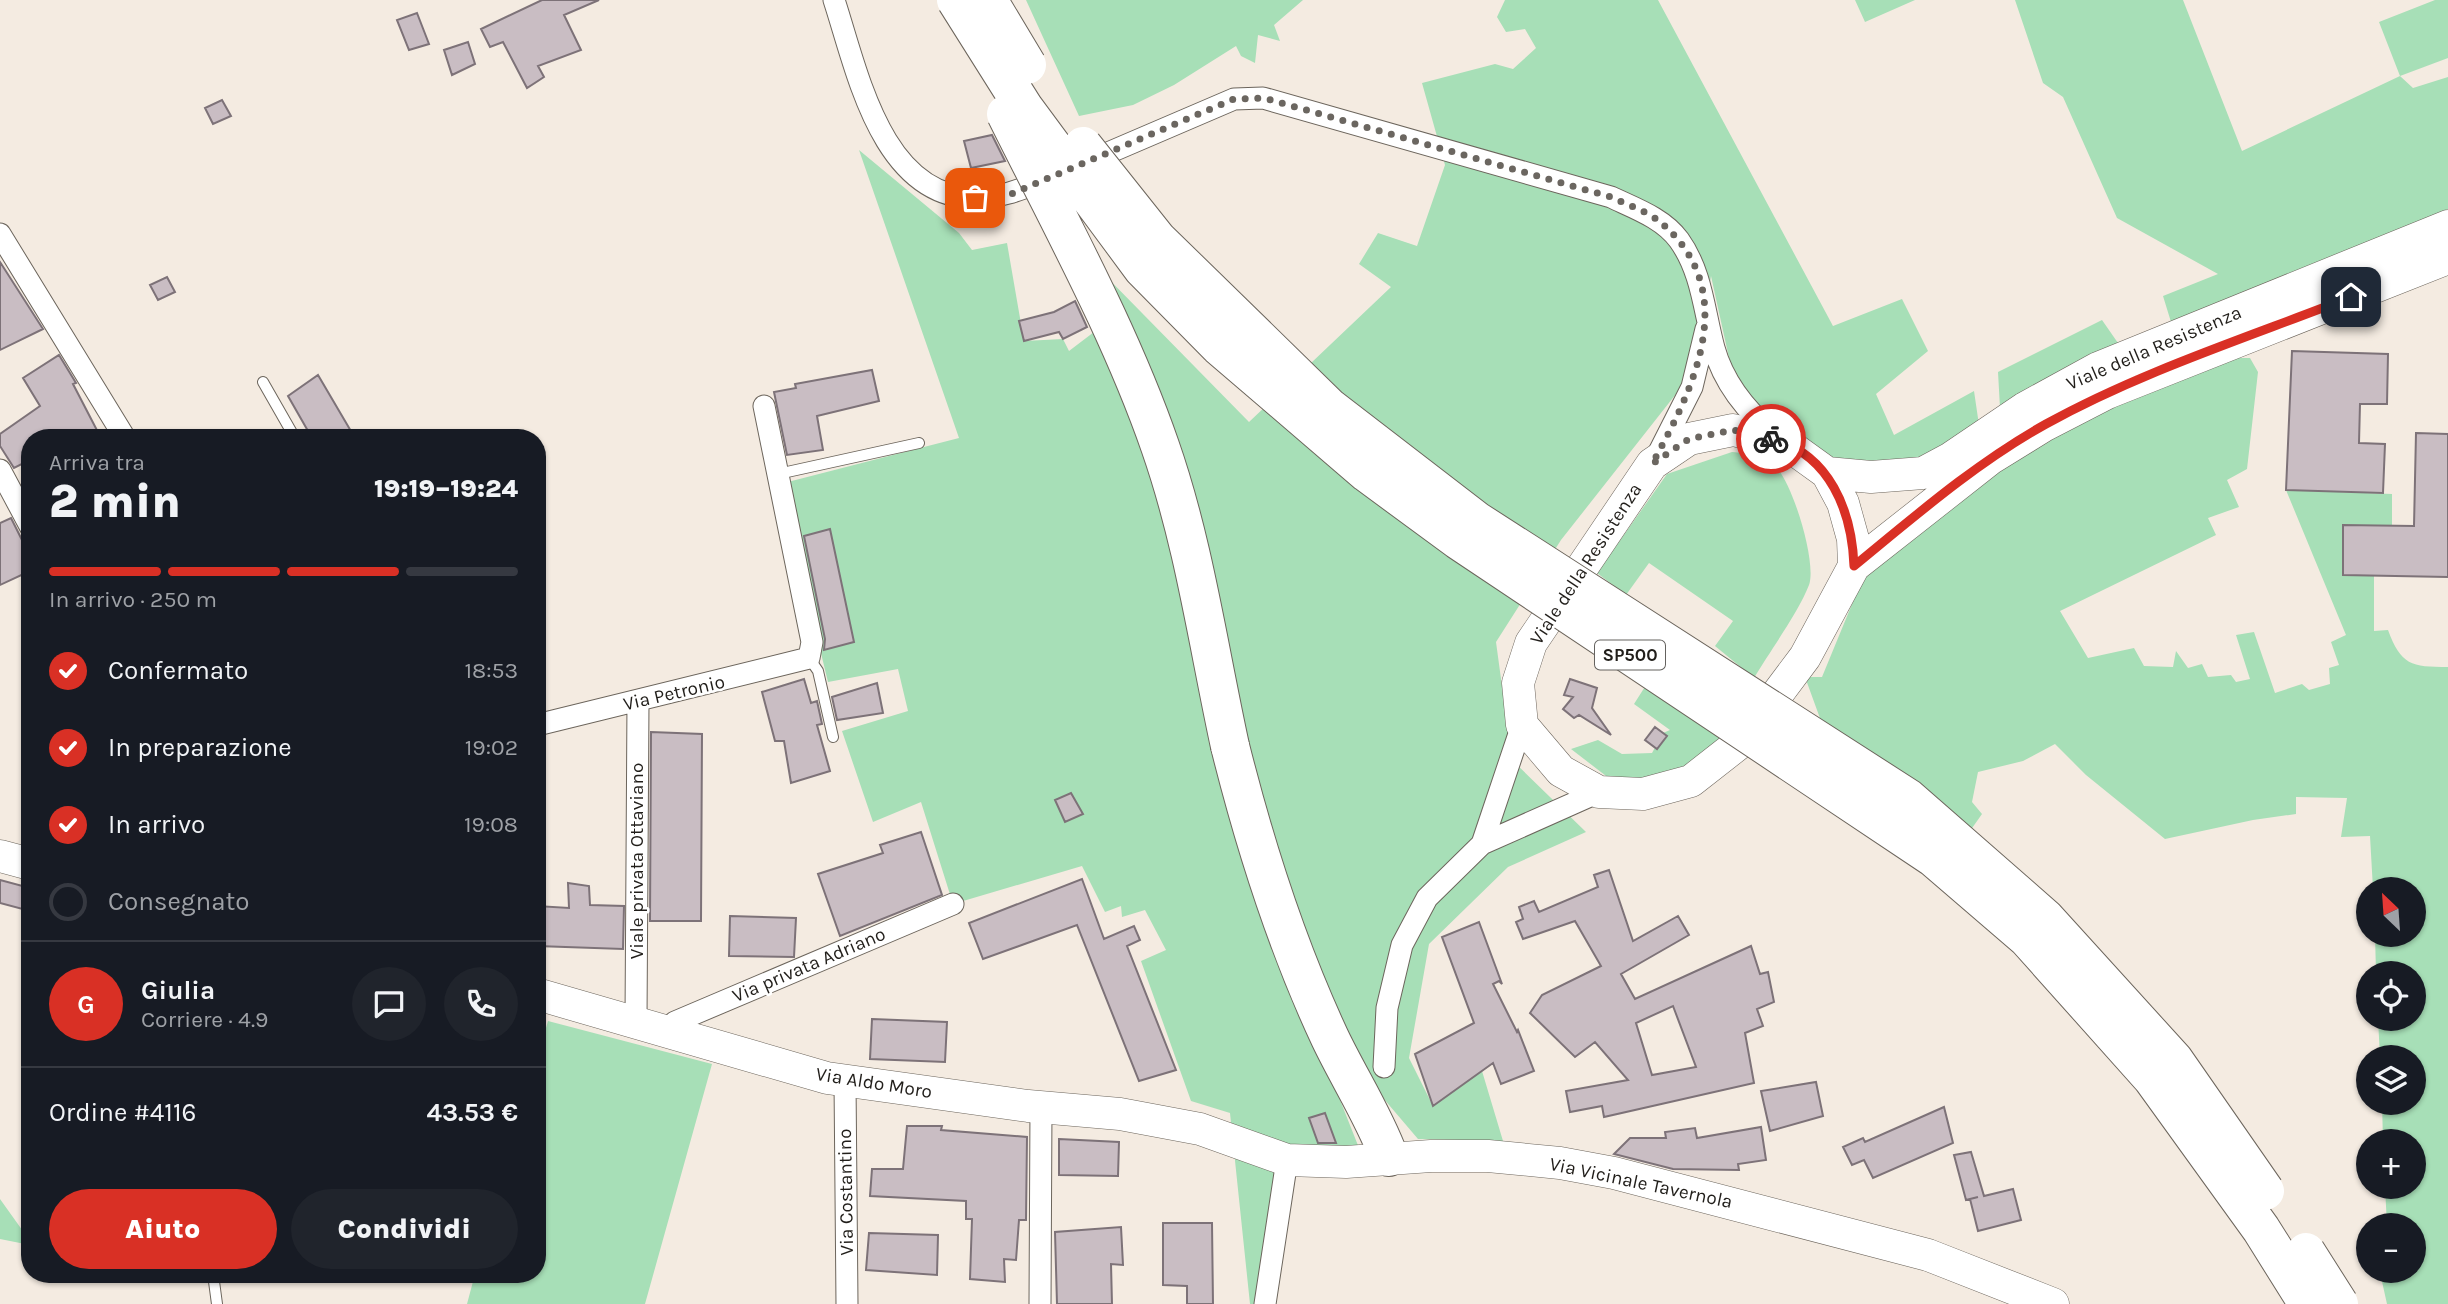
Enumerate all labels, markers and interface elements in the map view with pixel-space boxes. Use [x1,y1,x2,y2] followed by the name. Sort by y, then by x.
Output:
[945,168,1005,228] pin
[956,179,994,217] icon: bag
[2321,267,2381,327] pin
[2332,278,2370,316] icon: home
[2063,301,2245,395] street label: Viale della Resistenza
[1736,404,1806,474] courier
[1752,420,1790,458] icon: bike
[49,449,145,476] text: Arriva tra
[374,473,518,504] text: 19:19–19:24
[49,475,181,529] text: 2 min
[1526,479,1646,649] street label: Viale della Resistenza
[49,586,217,613] text: In arrivo · 250 m
[1595,640,1665,670] road number: SP500
[49,652,87,690] icon: check
[108,655,248,686] text: Confermato
[464,657,518,684] text: 18:53
[621,671,727,715] street label: Via Petronio
[49,729,87,767] icon: check
[108,732,292,763] text: In preparazione
[465,734,518,761] text: 19:02
[626,763,648,959] street label: Viale privata Ottaviano
[49,806,87,844] icon: check
[108,809,205,840] text: In arrivo
[464,811,518,838] text: 19:08
[2356,877,2426,947] north arrow
[2356,877,2426,1283] map controls
[108,886,250,917] text: Consegnato
[729,923,889,1007] street label: Via privata Adriano
[2356,961,2426,1031] button: locate
[352,967,426,1041] button: chat
[444,967,518,1041] button: phone
[141,975,215,1006] text: Giulia
[77,989,95,1020] text: G
[141,1006,268,1033] text: Corriere · 4.9
[2356,1045,2426,1115] button: layers
[814,1063,934,1103] street label: Via Aldo Moro
[49,1097,196,1128] text: Ordine #4116
[426,1097,518,1128] text: 43.53 €
[834,1128,858,1256] street label: Via Costantino
[2356,1129,2426,1199] button: +
[1547,1153,1735,1213] street label: Via Vicinale Tavernola
[49,1189,277,1269] button: Aiuto
[291,1189,518,1269] button: Condividi
[2356,1213,2426,1283] button: −

